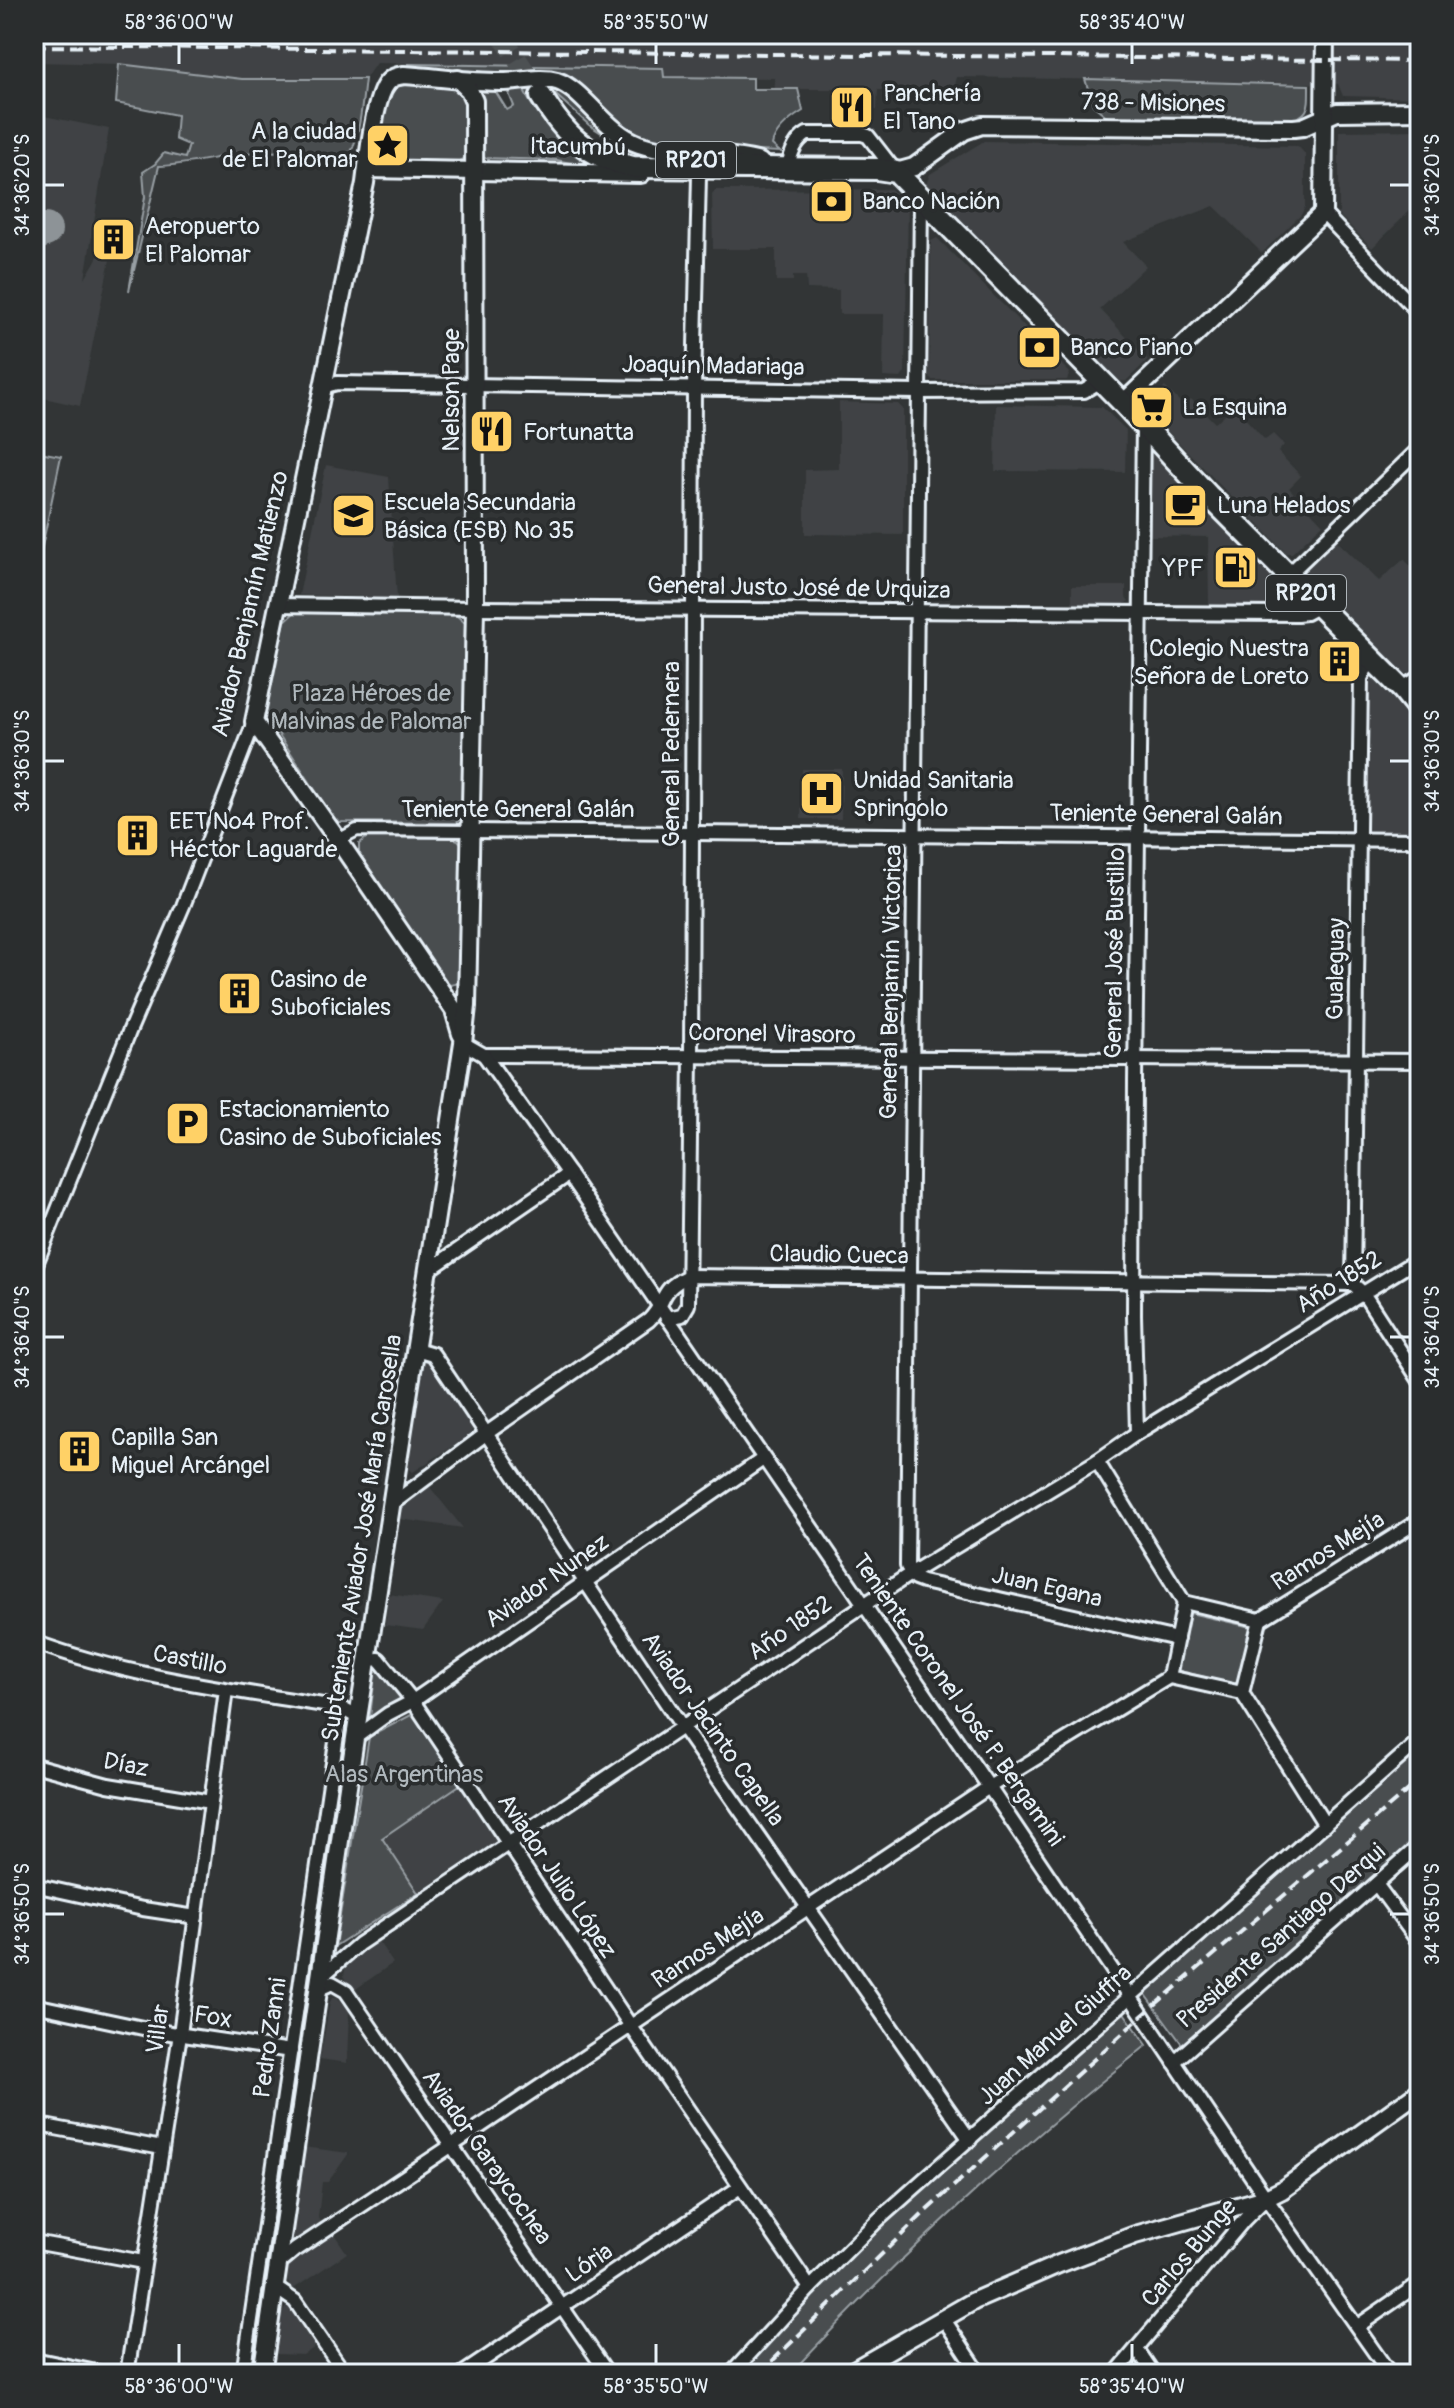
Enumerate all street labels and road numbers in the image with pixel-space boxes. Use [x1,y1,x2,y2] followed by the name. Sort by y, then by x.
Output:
[1081,87,1226,119] street label: 738 - Misiones
[529,132,627,162] street label: Itacumbú
[656,142,736,178] road number: RP201
[437,328,466,452] street label: Nelson Page
[621,350,805,382] street label: Joaquín Madariaga
[205,468,295,740] street label: Aviador Benjamín Matienzo
[647,571,951,605] street label: General Justo José de Urquiza
[1266,575,1346,611] road number: RP201
[657,661,686,847] street label: General Pedernera
[401,795,635,824] street label: Teniente General Galán
[1049,798,1283,832] street label: Teniente General Galán
[874,844,908,1120] street label: General Benjamín Victorica
[1099,847,1131,1059] street label: General José Bustillo
[1321,918,1351,1020] street label: Gualeguay
[688,1018,856,1050] street label: Coronel Virasoro
[769,1239,909,1271] street label: Claudio Cueca
[1291,1244,1387,1320] street label: Año 1852
[315,1332,409,1744] street label: Subteniente Aviador José María Carosella
[1266,1505,1390,1597] street label: Ramos Mejía
[479,1528,615,1634] street label: Aviador Nunez
[846,1548,1070,1852] street label: Teniente Coronel José P. Bergamini
[989,1560,1105,1614] street label: Juan Egana
[742,1589,838,1667] street label: Año 1852
[635,1626,791,1832] street label: Aviador Jacinto Capella
[150,1639,230,1681] street label: Castillo
[101,1746,151,1784] street label: Díaz
[491,1788,623,1964] street label: Aviador Julio López
[1171,1837,1391,2035] street label: Presidente Santiago Derqui
[647,1901,769,1995] street label: Ramos Mejía
[972,1958,1138,2112] street label: Juan Manuel Giuffra
[247,1976,293,2100] street label: Pedro Zanni
[192,2000,234,2034] street label: Fox
[140,2002,176,2056] street label: Villar
[416,2064,558,2250] street label: Aviador Garaycochea
[1135,2193,1243,2313] street label: Carlos Bunge
[560,2237,618,2289] street label: Lória

